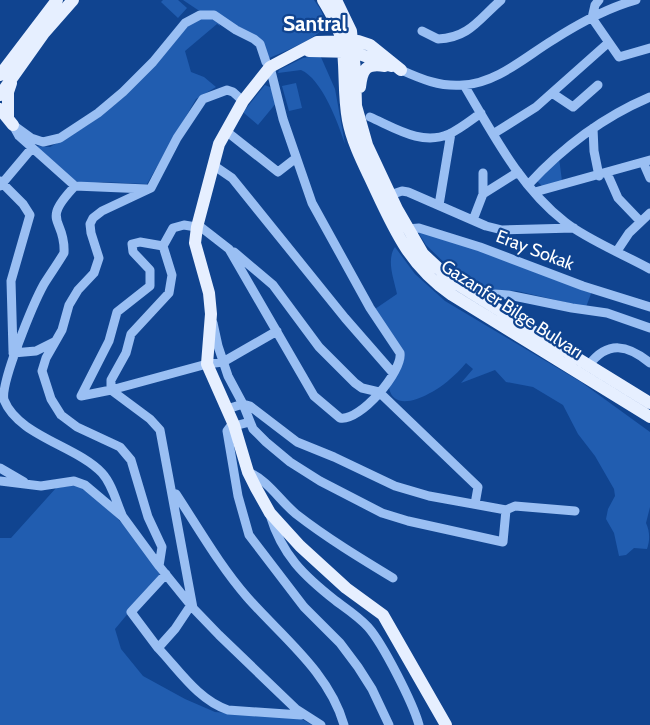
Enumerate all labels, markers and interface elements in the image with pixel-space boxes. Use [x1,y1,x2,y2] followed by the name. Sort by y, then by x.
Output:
[283,11,348,36] district label: Santral
[493,225,578,275] street label: Eray Sokak
[437,255,587,363] street label: Gazanfer Bilge Bulvarı

